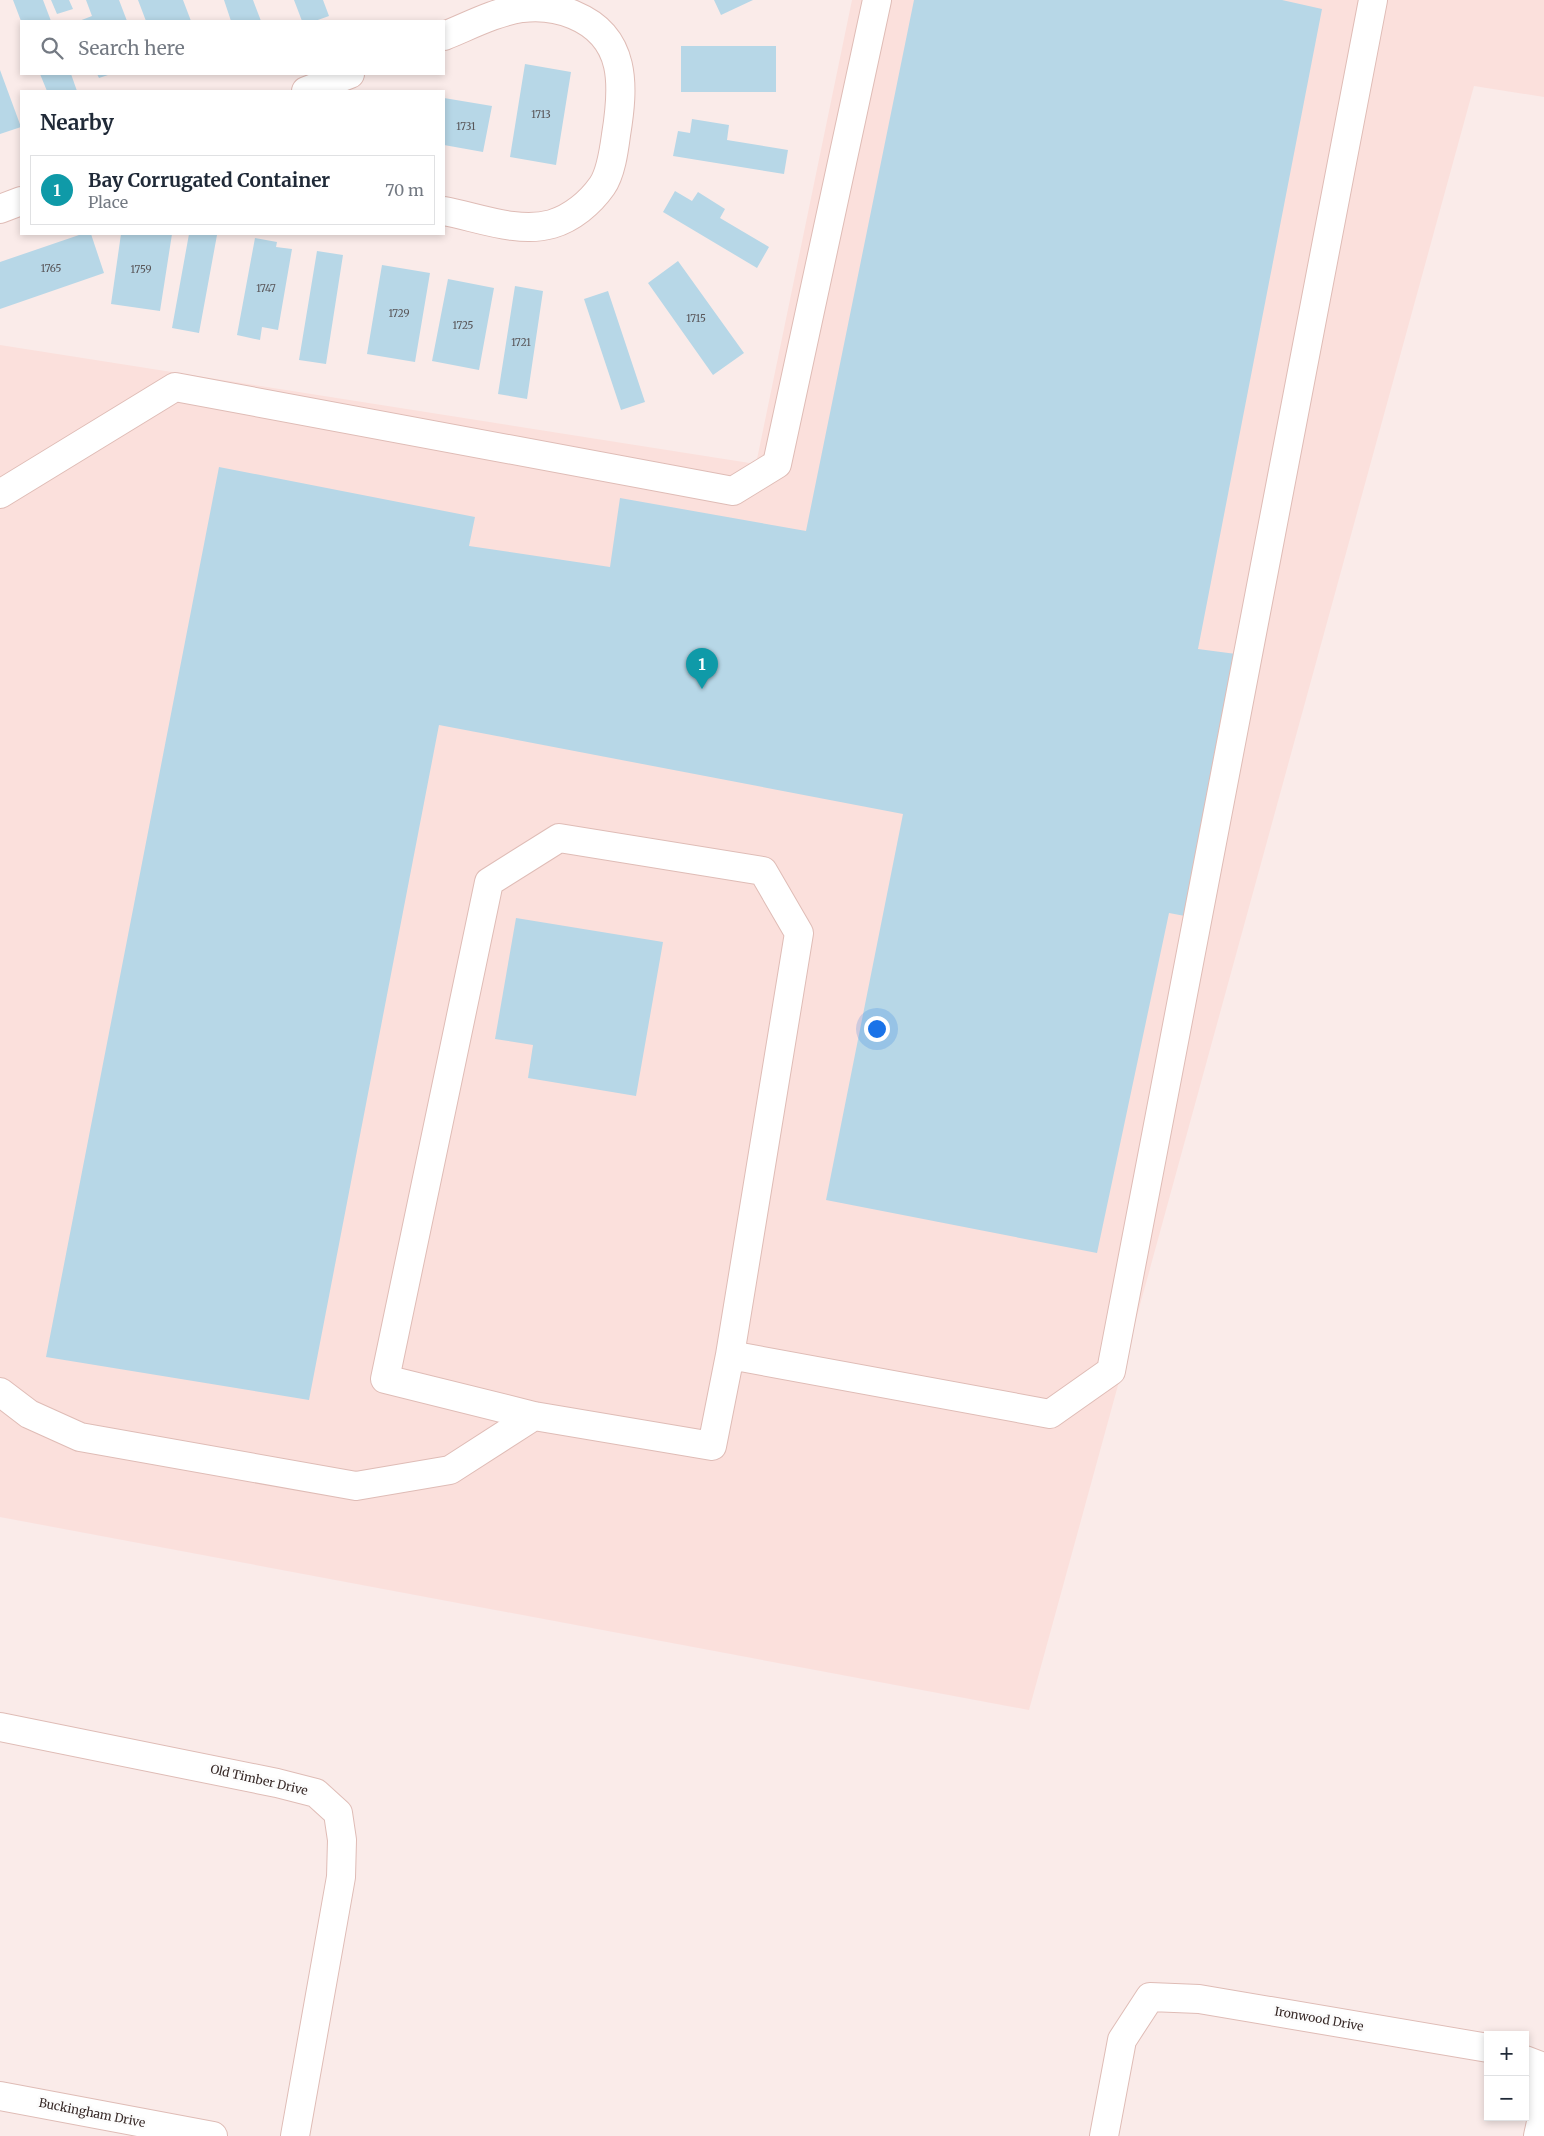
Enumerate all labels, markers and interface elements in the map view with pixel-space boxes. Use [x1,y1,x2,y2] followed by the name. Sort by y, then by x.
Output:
[20,20,445,75] search box
[38,34,66,62] icon: search
[78,36,185,60] text: Search here
[531,108,551,121] house number: 1713
[40,109,114,136] text: Nearby
[456,120,476,133] house number: 1731
[88,168,330,192] text: Bay Corrugated Container
[53,180,61,200] text: 1
[385,180,424,200] text: 70 m
[88,192,128,212] text: Place
[41,262,61,275] house number: 1765
[131,263,151,276] house number: 1759
[256,282,276,295] house number: 1747
[388,307,410,320] house number: 1729
[686,312,706,325] house number: 1715
[453,319,474,332] house number: 1725
[511,336,531,349] house number: 1721
[686,648,718,689] pin: 1
[864,1016,890,1042] your location
[209,1761,309,1798] street label: Old Timber Drive
[1273,2003,1365,2034] street label: Ironwood Drive
[1484,2031,1529,2121] map controls
[1484,2031,1529,2076] button: +
[1484,2076,1529,2121] button: −
[38,2095,147,2130] street label: Buckingham Drive

